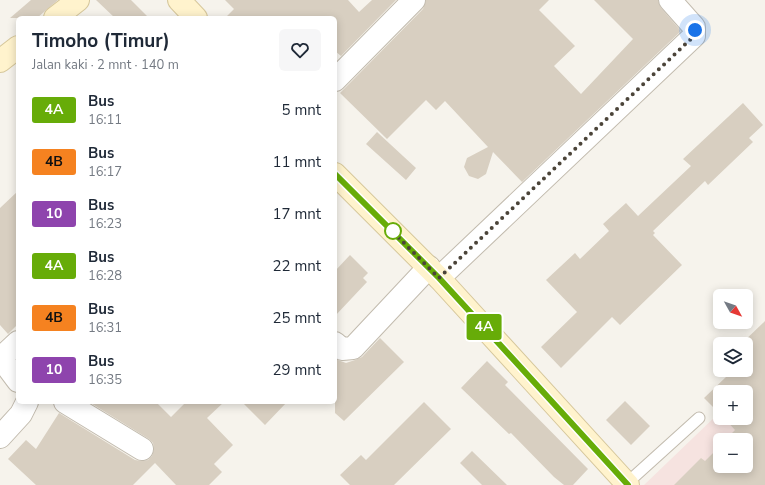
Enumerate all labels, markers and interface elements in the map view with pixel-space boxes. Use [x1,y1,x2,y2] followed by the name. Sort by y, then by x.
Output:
[685,20,705,40] your location
[32,28,170,54] text: Timoho (Timur)
[279,29,321,71] button: heart
[32,56,179,74] text: Jalan kaki · 2 mnt · 140 m
[88,91,114,111] text: Bus
[45,100,63,119] text: 4A
[282,100,321,120] text: 5 mnt
[88,111,122,129] text: 16:11
[88,143,114,163] text: Bus
[45,152,63,171] text: 4B
[273,152,321,172] text: 11 mnt
[88,163,122,181] text: 16:17
[88,195,114,215] text: Bus
[46,204,62,223] text: 10
[273,204,321,224] text: 17 mnt
[88,215,122,233] text: 16:23
[384,222,402,240] unlabelled marker
[88,247,114,267] text: Bus
[45,256,63,275] text: 4A
[273,256,321,276] text: 22 mnt
[88,267,122,285] text: 16:28
[713,289,753,329] north arrow
[713,289,753,473] map controls
[88,299,114,319] text: Bus
[45,308,63,327] text: 4B
[273,308,321,328] text: 25 mnt
[466,314,502,340] line badge: 4A
[475,317,493,336] text: 4A
[88,319,122,337] text: 16:31
[713,337,753,377] button: layers
[88,351,114,371] text: Bus
[46,360,62,379] text: 10
[273,360,321,380] text: 29 mnt
[88,371,122,389] text: 16:35
[713,385,753,425] button: +
[713,433,753,473] button: −

